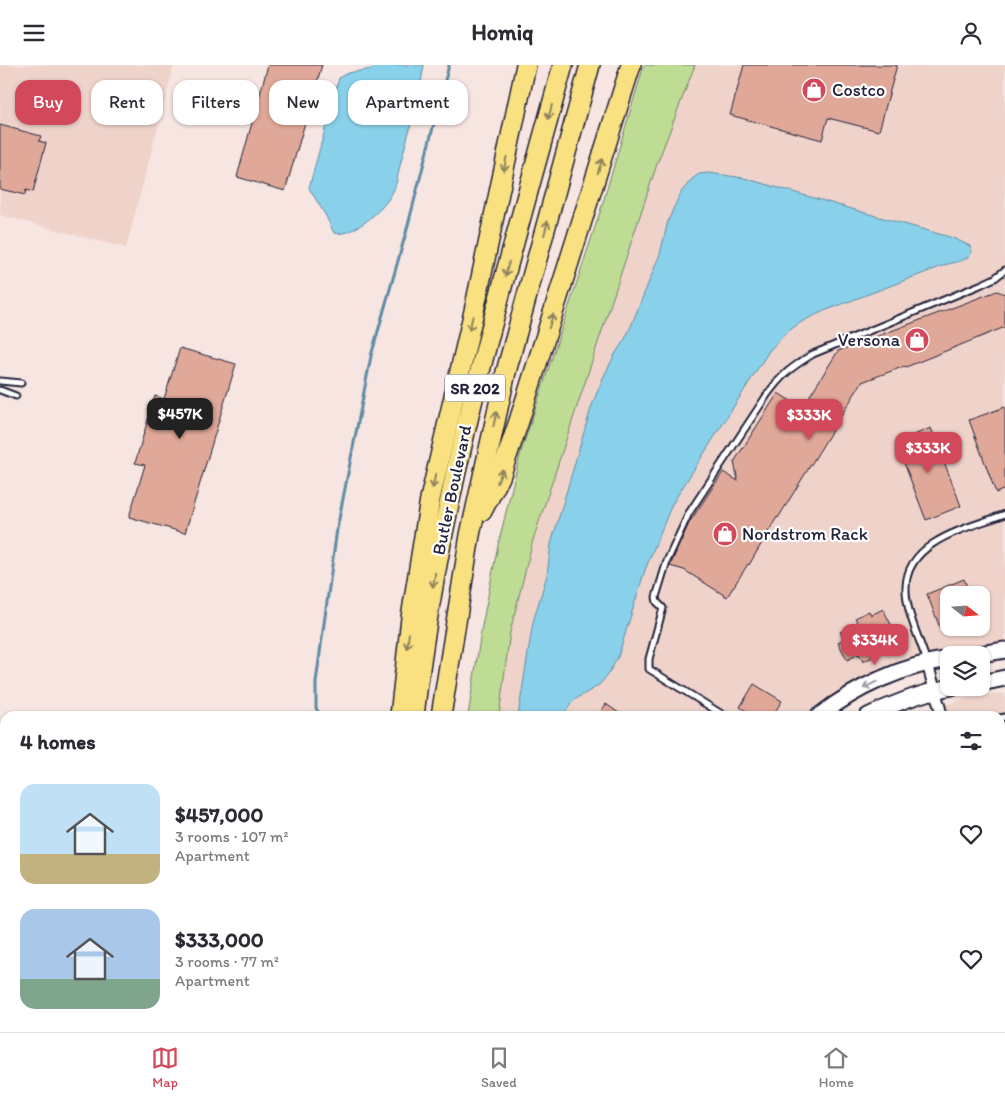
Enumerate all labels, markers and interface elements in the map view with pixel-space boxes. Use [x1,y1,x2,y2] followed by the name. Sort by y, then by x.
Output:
[20,19,48,47] icon: menu
[472,19,533,46] text: Homiq
[957,19,985,47] icon: person
[801,77,827,103] shop icon: Costco
[832,79,885,101] place label: Costco
[15,80,81,125] chip: Buy
[91,80,163,125] chip: Rent
[173,80,259,125] chip: Filters
[269,80,338,125] chip: New
[348,80,468,125] chip: Apartment
[545,104,555,120] one-way arrow
[500,156,510,172] one-way arrow
[595,159,605,175] one-way arrow
[541,220,551,236] one-way arrow
[502,260,512,276] one-way arrow
[547,314,557,330] one-way arrow
[466,315,475,331] one-way arrow
[904,327,930,353] shop icon: Versona
[838,329,901,351] place label: Versona
[445,374,505,401] road number: SR 202
[145,397,215,440] pin: $457K
[774,399,844,441] pin: $333K
[158,404,202,423] text: $457K
[787,405,831,424] text: $333K
[491,411,500,427] one-way arrow
[427,423,477,557] street label: Butler Boulevard
[893,431,963,474] pin: $333K
[906,438,950,457] text: $333K
[496,468,505,484] one-way arrow
[428,473,438,489] one-way arrow
[712,521,738,547] shop icon: Nordstrom Rack
[742,523,868,545] place label: Nordstrom Rack
[428,572,438,588] one-way arrow
[940,586,990,636] north arrow
[940,586,990,696] map controls
[840,623,910,666] pin: $334K
[852,630,898,649] text: $334K
[403,633,413,649] one-way arrow
[940,646,990,696] button: layers
[863,681,878,690] one-way arrow
[957,727,985,755] icon: filters
[20,729,96,754] text: 4 homes
[175,802,264,827] text: $457,000
[60,804,120,864] icon: home
[957,820,985,848] icon: heart
[175,827,288,846] text: 3 rooms · 107 m²
[175,846,250,865] text: Apartment
[175,927,264,952] text: $333,000
[60,929,120,989] icon: home
[957,945,985,973] icon: heart
[175,952,279,971] text: 3 rooms · 77 m²
[175,971,250,990] text: Apartment
[151,1044,179,1091] tab: Map
[481,1044,517,1091] tab: Saved
[819,1044,854,1091] tab: Home

